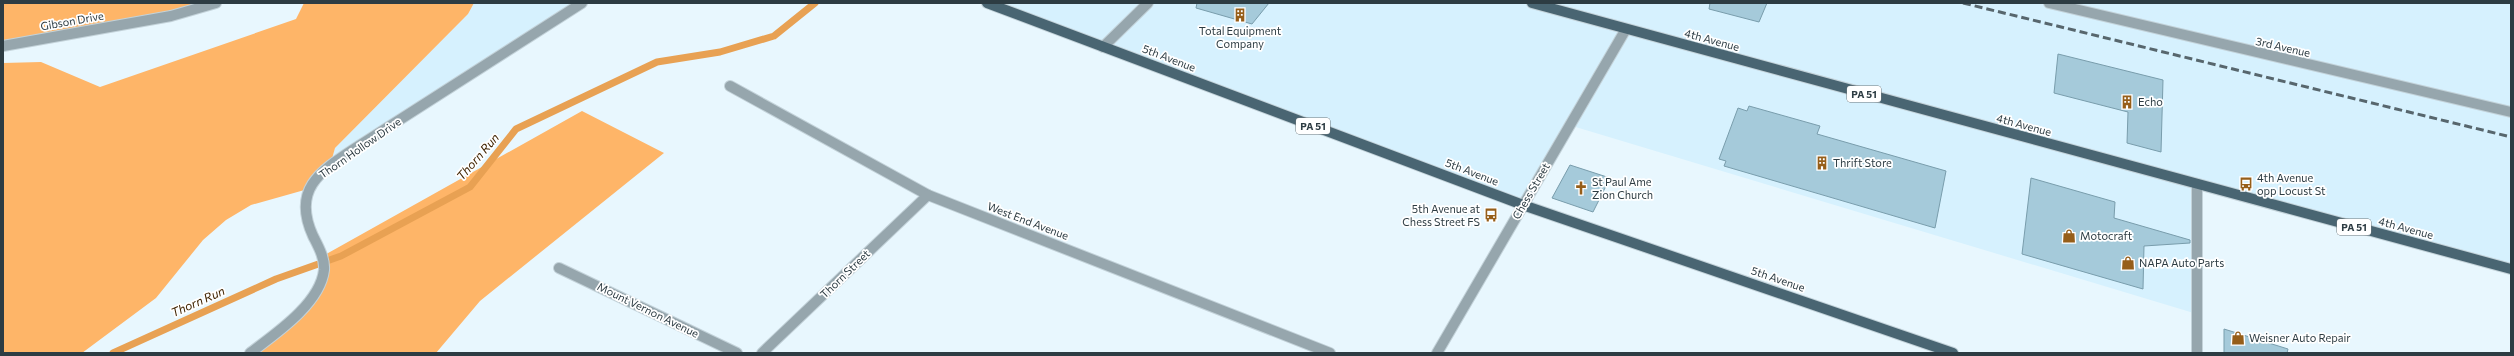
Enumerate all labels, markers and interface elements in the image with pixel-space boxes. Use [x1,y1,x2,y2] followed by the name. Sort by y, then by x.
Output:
[1232,7,1248,23] building icon: Total Equipment Company
[39,9,105,32] street label: Gibson Drive
[1199,24,1282,50] place label: Total Equipment Company
[1683,26,1741,53] street label: 4th Avenue
[2255,34,2312,59] street label: 3rd Avenue
[1141,41,1198,74] street label: 5th Avenue
[1847,86,1881,102] road number: PA 51
[2119,94,2135,110] building icon: Echo
[2138,95,2163,108] place label: Echo
[1995,111,2053,138] street label: 4th Avenue
[316,114,403,181] street label: Thorn Hollow Drive
[1296,118,1330,134] road number: PA 51
[453,130,501,183] water label: Thorn Run
[1444,155,1501,188] street label: 5th Avenue
[1814,155,1830,171] building icon: Thrift Store
[1833,156,1892,169] place label: Thrift Store
[1509,160,1552,221] street label: Chess Street
[2257,171,2326,197] place label: 4th Avenue opp Locust St
[1592,175,1653,201] place label: St Paul Ame Zion Church
[2238,176,2254,192] bus stop icon: 4th Avenue opp Locust St
[1573,180,1589,196] church icon: St Paul Ame Zion Church
[986,199,1071,242] street label: West End Avenue
[1402,202,1480,228] place label: 5th Avenue at Chess Street FS
[1483,207,1499,223] bus stop icon: 5th Avenue at Chess Street FS
[2377,214,2435,241] street label: 4th Avenue
[2337,219,2371,235] road number: PA 51
[2061,228,2077,244] shop icon: Motocraft
[2080,229,2133,242] place label: Motocraft
[817,246,872,300] street label: Thorn Street
[2120,255,2136,271] shop icon: NAPA Auto Parts
[2139,256,2224,269] place label: NAPA Auto Parts
[1750,263,1807,294] street label: 5th Avenue
[595,279,701,340] street label: Mount Vernon Avenue
[169,283,227,319] water label: Thorn Run
[2230,330,2246,346] shop icon: Weisner Auto Repair
[2249,331,2351,344] place label: Weisner Auto Repair

